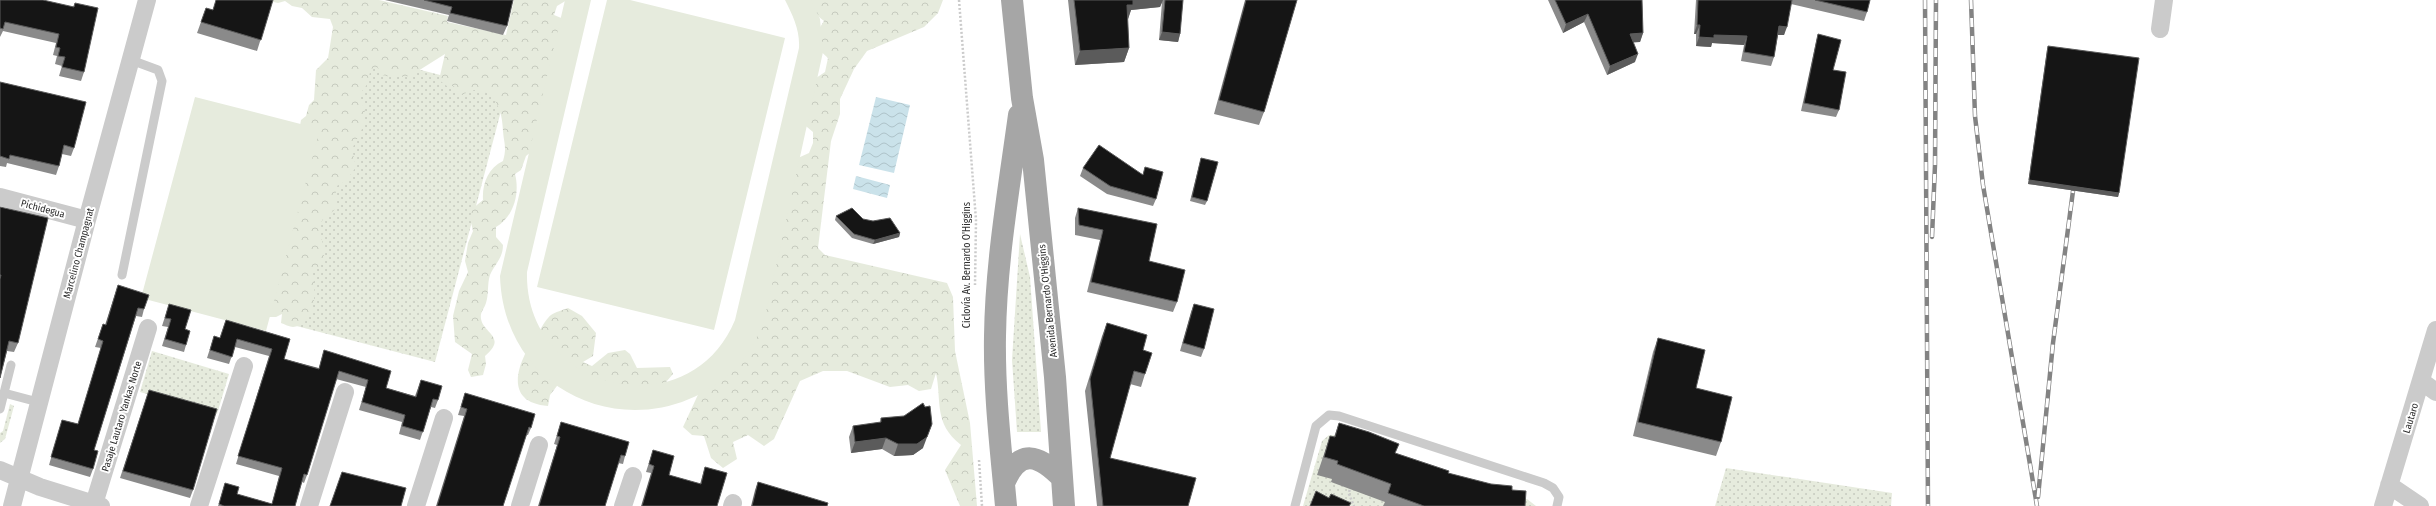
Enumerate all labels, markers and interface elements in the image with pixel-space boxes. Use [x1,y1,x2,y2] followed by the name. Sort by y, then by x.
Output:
[20,197,66,221] street label: Pichidegua
[960,202,973,328] street label: Ciclovía Av. Bernardo O'Higgins
[61,206,97,300] street label: Marcelino Champagnat
[1036,244,1060,358] street label: Avenida Bernardo O'Higgins
[99,360,145,473] street label: Pasaje Lautaro Yankas Norte
[2401,402,2421,435] street label: Lautaro

